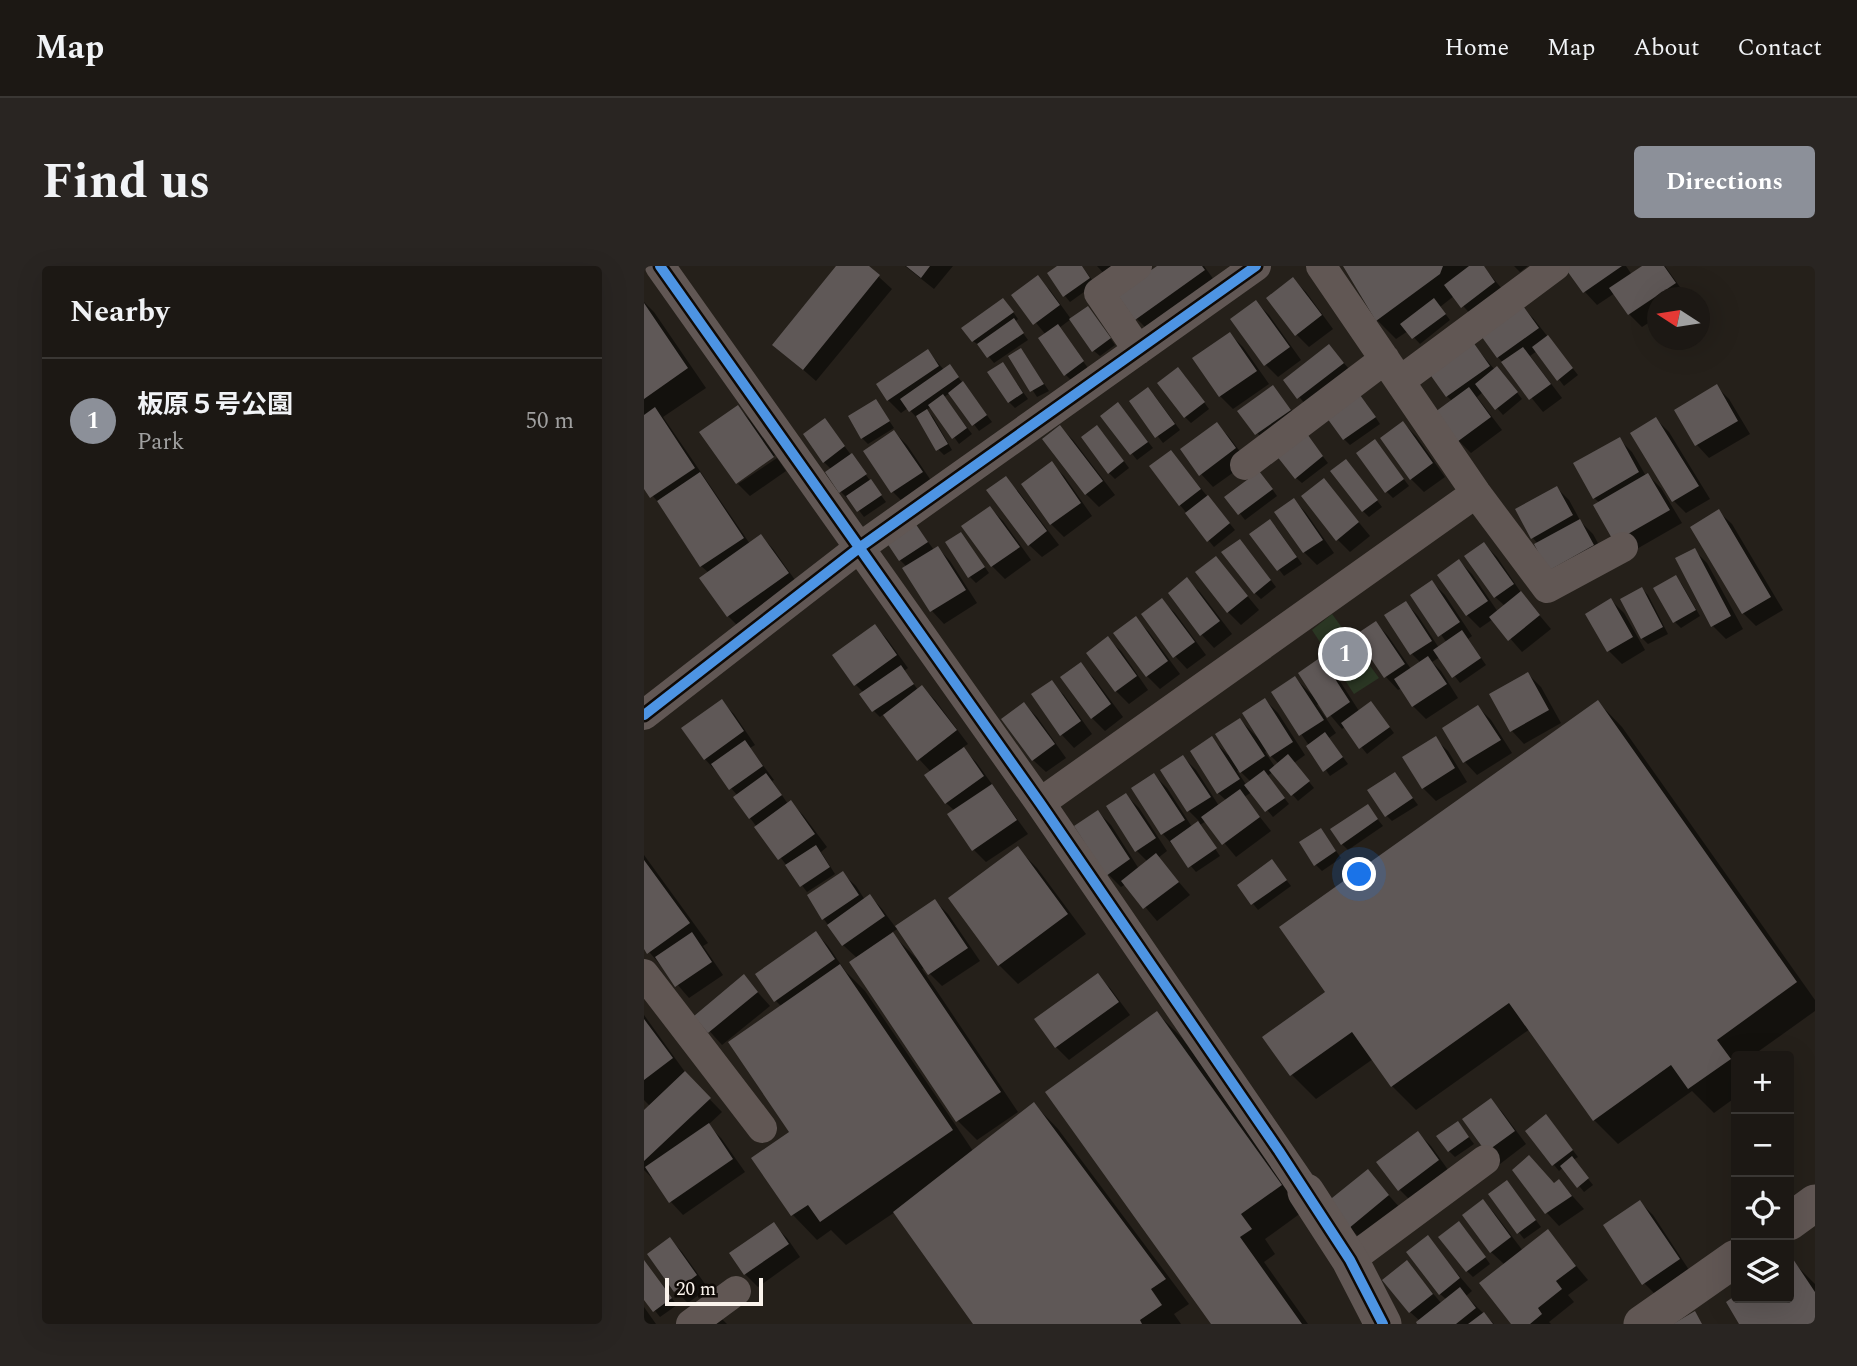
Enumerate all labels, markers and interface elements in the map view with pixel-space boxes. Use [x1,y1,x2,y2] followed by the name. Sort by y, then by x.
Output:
[35,23,104,73] text: Map
[1444,30,1509,66] text: Home
[1547,30,1595,66] text: Map
[1633,30,1699,66] text: About
[1737,30,1822,66] text: Contact
[42,145,210,220] text: Find us
[1634,146,1815,218] button: Directions
[1647,287,1710,350] north arrow
[70,289,169,335] text: Nearby
[137,385,293,425] text: 板原５号公園
[87,404,99,439] text: 1
[525,404,574,439] text: 50 m
[137,425,184,460] text: Park
[1322,628,1368,680] pin: 1
[1342,857,1376,891] your location
[1731,1051,1794,1303] map controls
[1731,1051,1794,1114] button: +
[1731,1114,1794,1177] button: −
[1731,1177,1794,1240] button: locate
[1731,1240,1794,1303] button: layers
[665,1275,763,1307] scale bar
[676,1275,716,1304] text: 20 m

